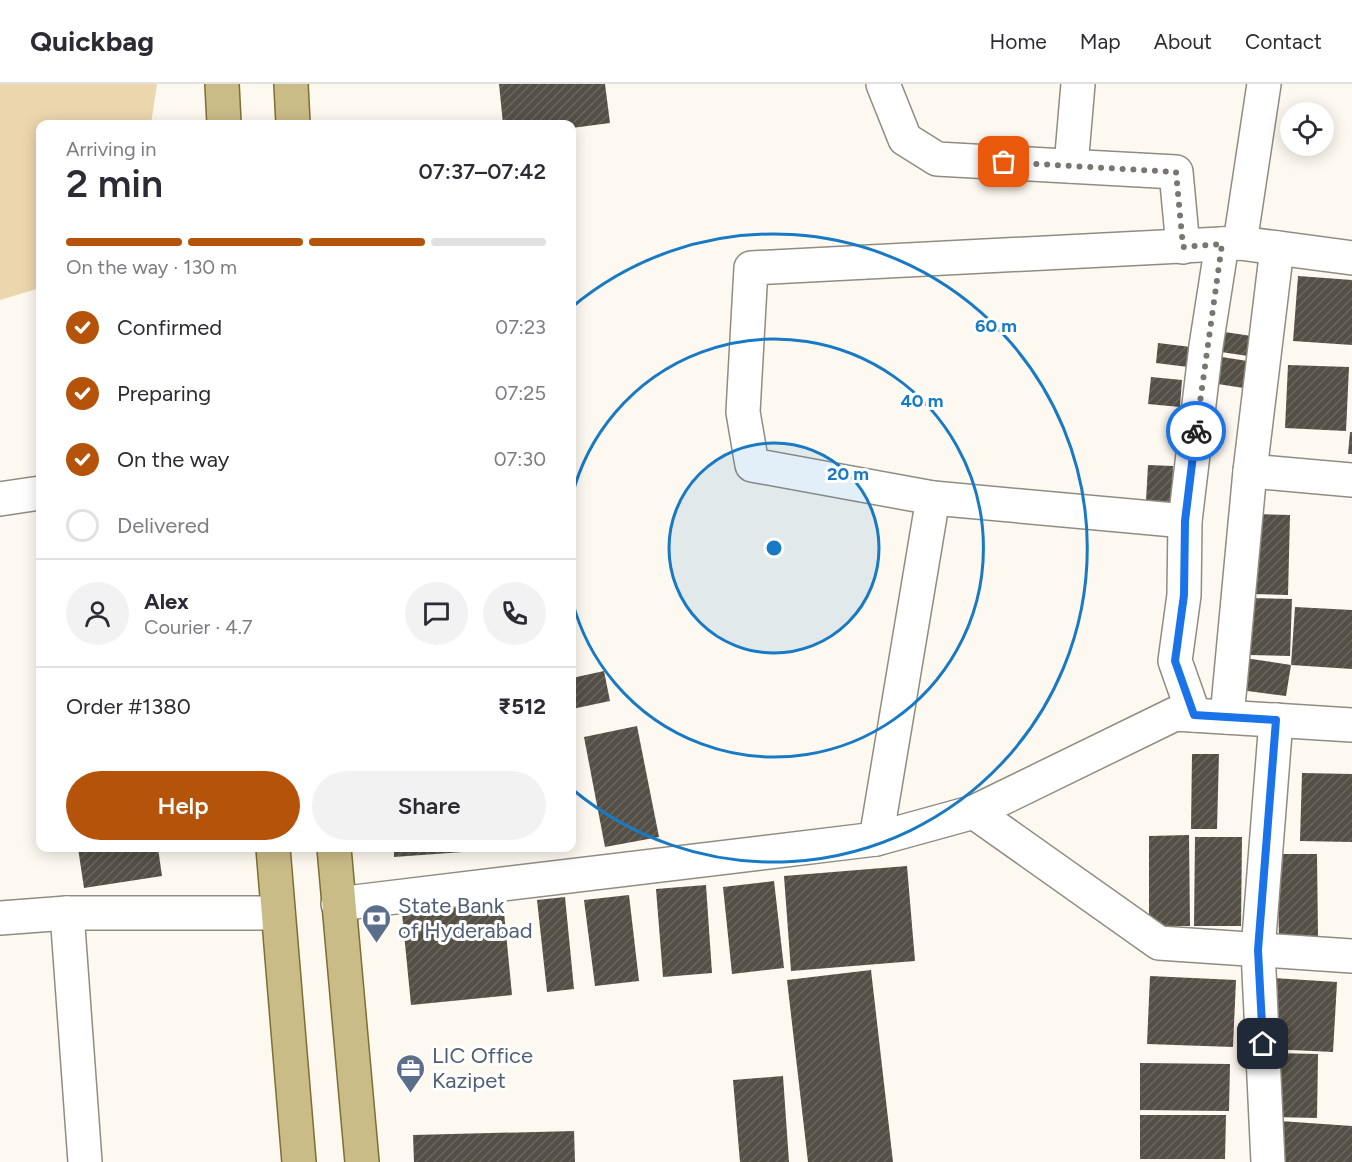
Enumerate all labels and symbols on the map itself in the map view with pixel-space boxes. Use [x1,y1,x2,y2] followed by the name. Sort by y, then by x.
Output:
[978,136,1029,187] pin
[975,315,1017,337] text: 60 m
[900,390,944,412] text: 40 m
[1166,401,1226,461] courier
[827,463,869,485] text: 20 m
[764,538,784,558] centre of rings
[398,892,533,944] place label: State Bank of Hyderabad
[361,902,393,944] bank icon: State Bank of Hyderabad
[1237,1018,1288,1069] pin
[432,1042,533,1094] place label: LIC Office Kazipet
[395,1052,427,1094] office icon: LIC Office Kazipet

